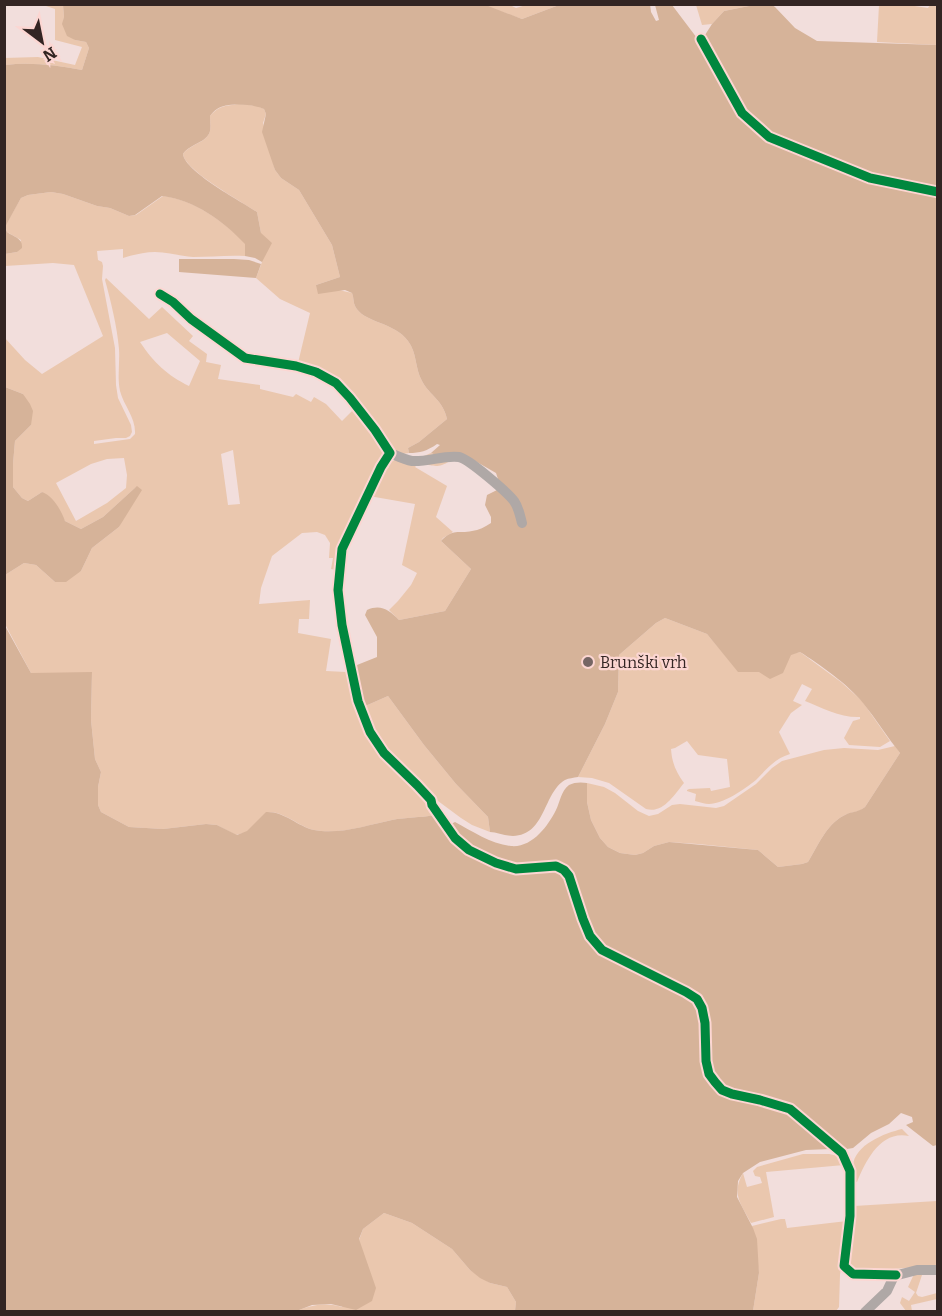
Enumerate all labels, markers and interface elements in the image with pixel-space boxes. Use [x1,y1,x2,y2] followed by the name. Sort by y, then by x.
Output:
[12,12,72,72] north arrow
[39,43,60,66] text: N
[600,653,687,672] place label: Brunški vrh
[581,655,595,669] marker: Brunški vrh

